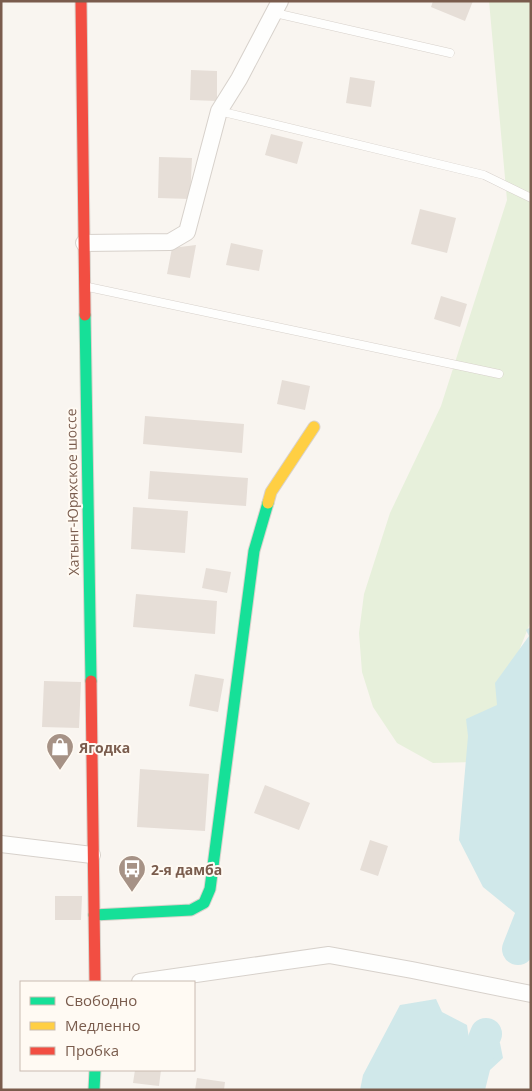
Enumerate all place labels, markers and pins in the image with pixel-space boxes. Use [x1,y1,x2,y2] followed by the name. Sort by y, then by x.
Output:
[45,732,75,771] shop icon: Ягодка
[78,738,130,757] place label: Ягодка
[117,854,147,893] bus stop icon: 2-я дамба
[151,860,222,879] place label: 2-я дамба

